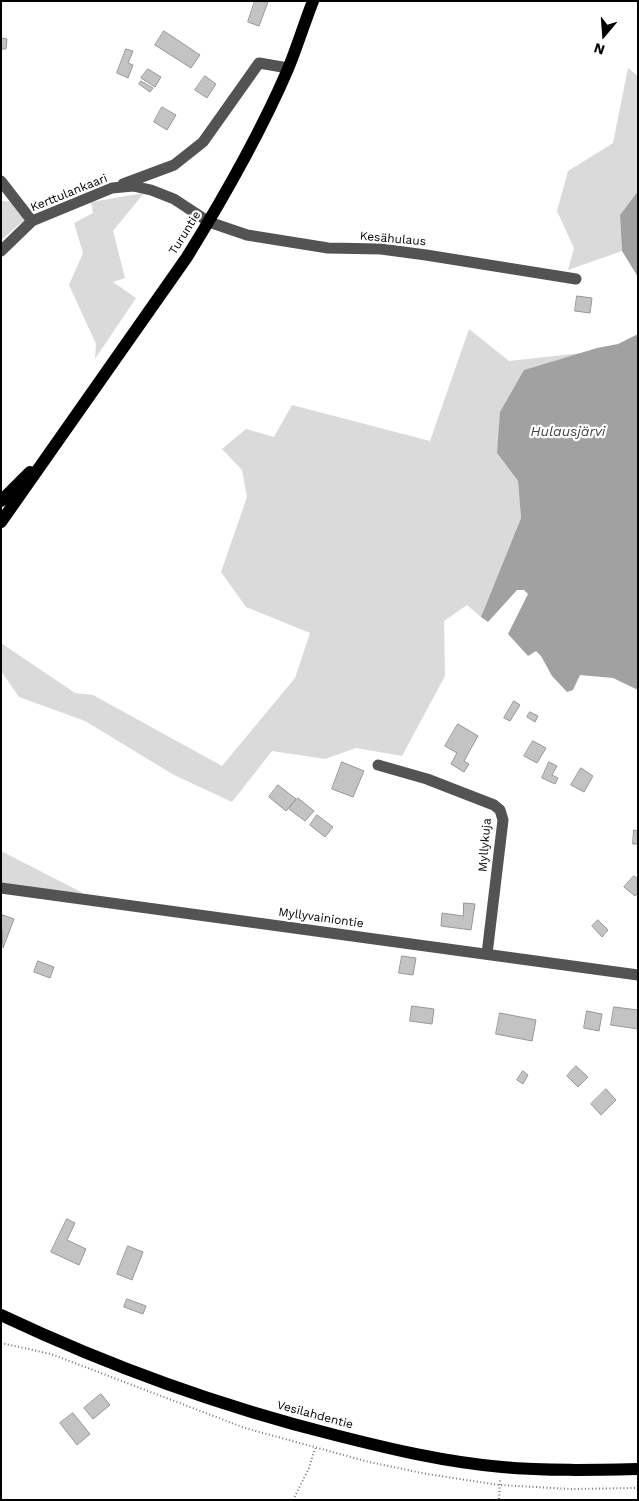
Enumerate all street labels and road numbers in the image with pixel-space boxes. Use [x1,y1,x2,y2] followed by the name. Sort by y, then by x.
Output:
[28,171,110,215] street label: Kerttulankaari
[166,209,204,257] street label: Turuntie
[359,229,427,249] street label: Kesähulaus
[475,818,495,872] street label: Myllykuja
[277,905,365,931] street label: Myllyvainiontie
[275,1398,355,1432] street label: Vesilahdentie

